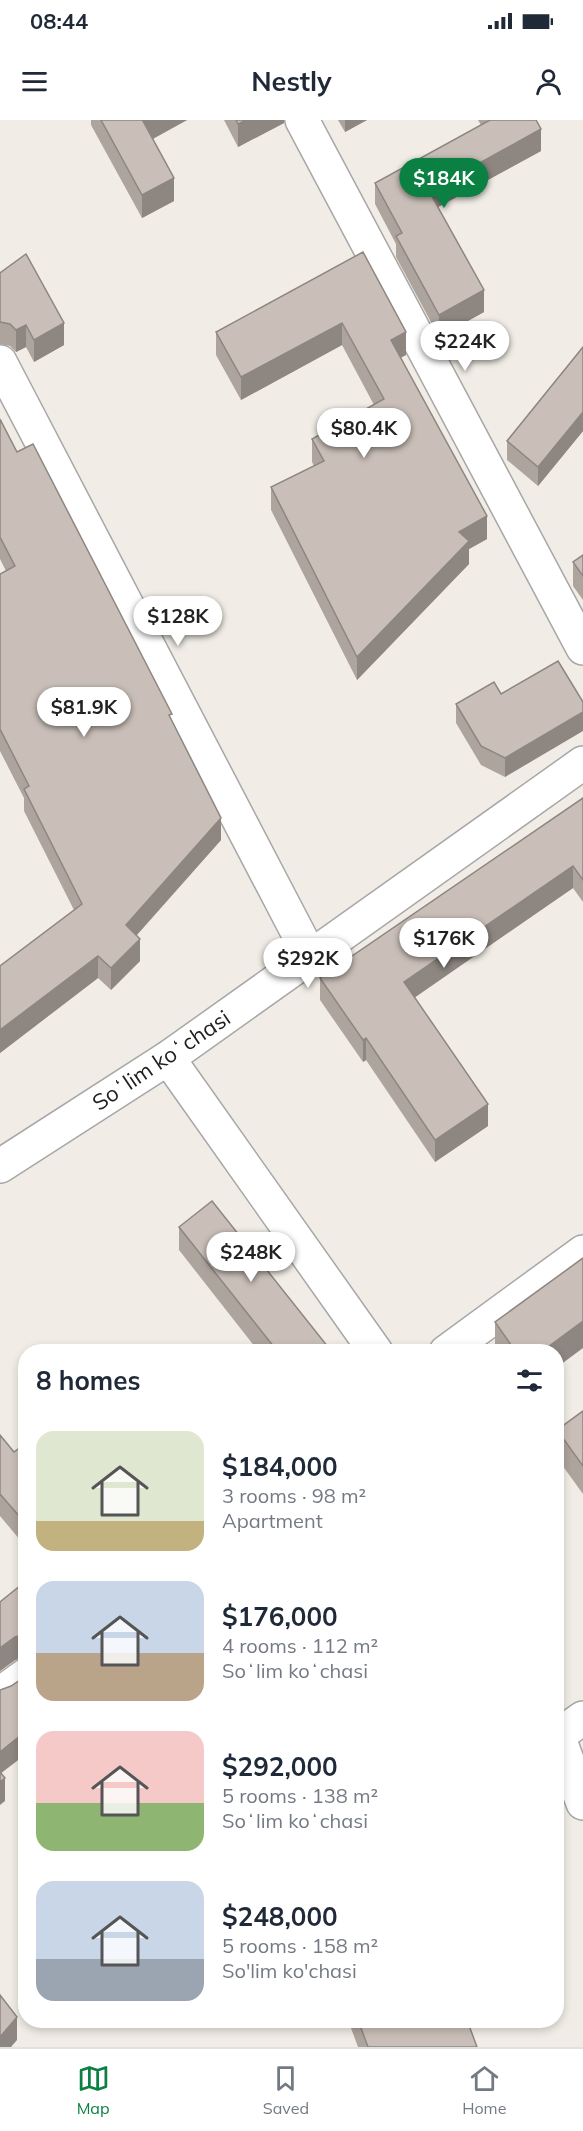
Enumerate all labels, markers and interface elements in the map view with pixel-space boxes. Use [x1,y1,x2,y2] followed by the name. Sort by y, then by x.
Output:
[30,7,88,35] text: 08:44
[251,64,332,98] text: Nestly
[18,65,51,98] icon: menu
[532,65,565,98] icon: person
[402,158,486,209] pin: $184K
[413,165,475,190] text: $184K
[423,321,507,372] pin: $224K
[434,328,496,353] text: $224K
[315,408,413,459] pin: $80.4K
[331,415,397,440] text: $80.4K
[136,596,220,647] pin: $128K
[147,603,209,628] text: $128K
[35,687,133,738] pin: $81.9K
[51,694,117,719] text: $81.9K
[402,918,486,969] pin: $176K
[413,925,475,950] text: $176K
[266,938,350,989] pin: $292K
[277,945,339,970] text: $292K
[87,1004,235,1116] street label: Soʻlim koʻchasi
[209,1232,293,1283] pin: $248K
[220,1239,282,1264] text: $248K
[36,1364,140,1397] text: 8 homes
[513,1364,546,1397] icon: filters
[222,1450,338,1483] text: $184,000
[84,1455,156,1527] icon: home
[222,1483,366,1508] text: 3 rooms · 98 m²
[222,1508,323,1533] text: Apartment
[222,1600,338,1633] text: $176,000
[84,1605,156,1677] icon: home
[222,1633,378,1658] text: 4 rooms · 112 m²
[222,1658,368,1683] text: Soʻlim koʻchasi
[222,1750,338,1783] text: $292,000
[84,1755,156,1827] icon: home
[222,1783,378,1808] text: 5 rooms · 138 m²
[222,1808,368,1833] text: Soʻlim koʻchasi
[222,1900,338,1933] text: $248,000
[84,1905,156,1977] icon: home
[222,1933,378,1958] text: 5 rooms · 158 m²
[222,1958,357,1983] text: So'lim ko'chasi
[77,2062,110,2118] tab: Map
[263,2062,309,2118] tab: Saved
[462,2062,506,2118] tab: Home

